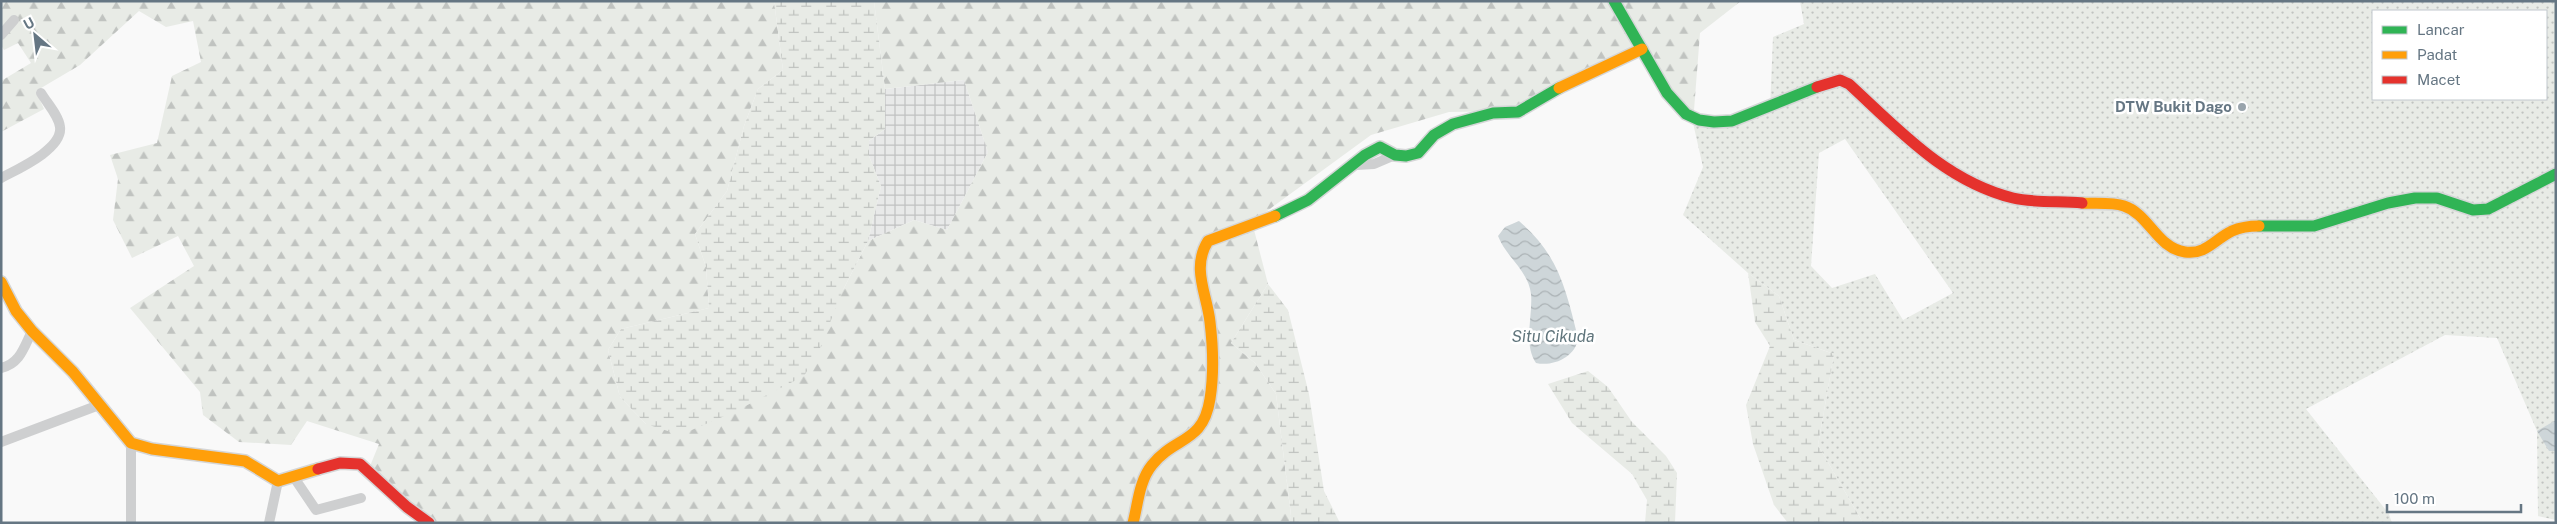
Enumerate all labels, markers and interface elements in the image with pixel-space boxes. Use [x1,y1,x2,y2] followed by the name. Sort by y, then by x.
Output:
[10,10,60,60] north arrow
[2372,10,2547,100] legend
[21,14,37,33] text: U
[2417,21,2465,38] text: Lancar
[2417,46,2458,63] text: Padat
[2417,71,2461,88] text: Macet
[2115,98,2232,115] place label: DTW Bukit Dago
[2236,101,2248,113] marker: DTW Bukit Dago
[1511,327,1595,346] water label: Situ Cikuda
[2387,482,2521,514] scale bar
[2394,490,2435,507] text: 100 m

